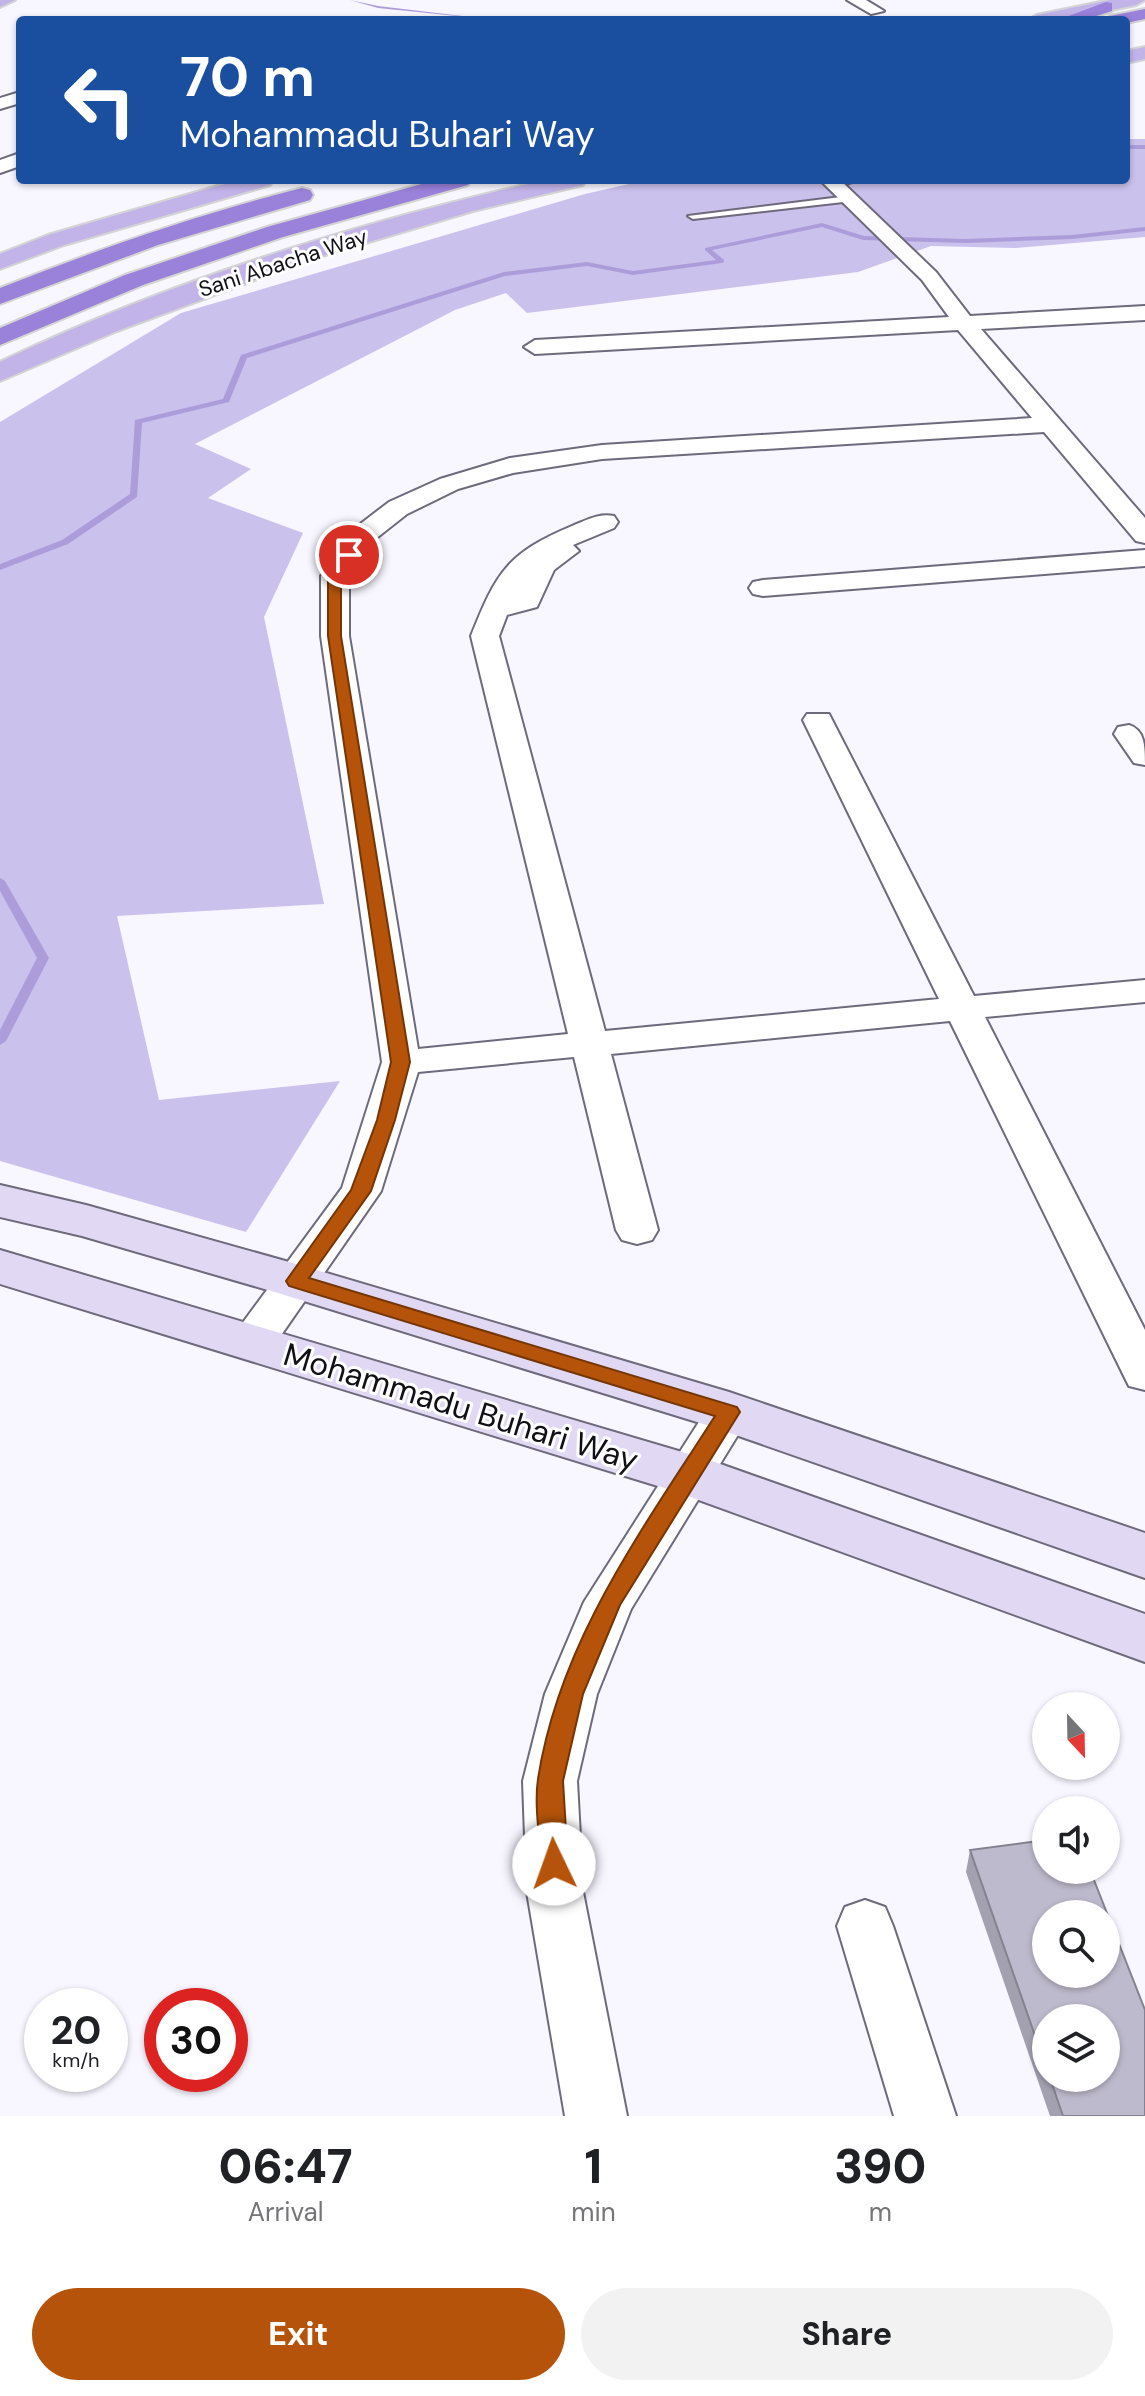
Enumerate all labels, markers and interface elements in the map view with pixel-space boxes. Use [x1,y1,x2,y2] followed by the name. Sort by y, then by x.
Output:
[180,40,315,113] text: 70 m
[48,48,152,152] icon: left
[180,111,595,158] text: Mohammadu Buhari Way
[195,222,371,304] street label: Sani Abacha Way
[315,521,383,589] pin
[327,533,371,577] icon: arrive
[279,1333,644,1481] street label: Mohammadu Buhari Way
[1032,1692,1120,1780] north arrow
[1032,1692,1120,2092] map controls
[1032,1796,1120,1884] button: sound
[512,1822,596,1906] position arrow
[1032,1900,1120,1988] button: search
[144,1988,248,2092] speed limit sign: 30
[50,2004,102,2056] text: 20
[1032,2004,1120,2092] button: layers
[52,2047,100,2073] text: km/h
[219,2135,353,2198] text: 06:47
[585,2135,602,2198] text: 1
[834,2135,926,2198] text: 390
[248,2195,323,2229] text: Arrival
[571,2195,616,2229] text: min
[869,2195,892,2229] text: m
[32,2288,565,2380] button: Exit
[581,2288,1113,2380] button: Share

